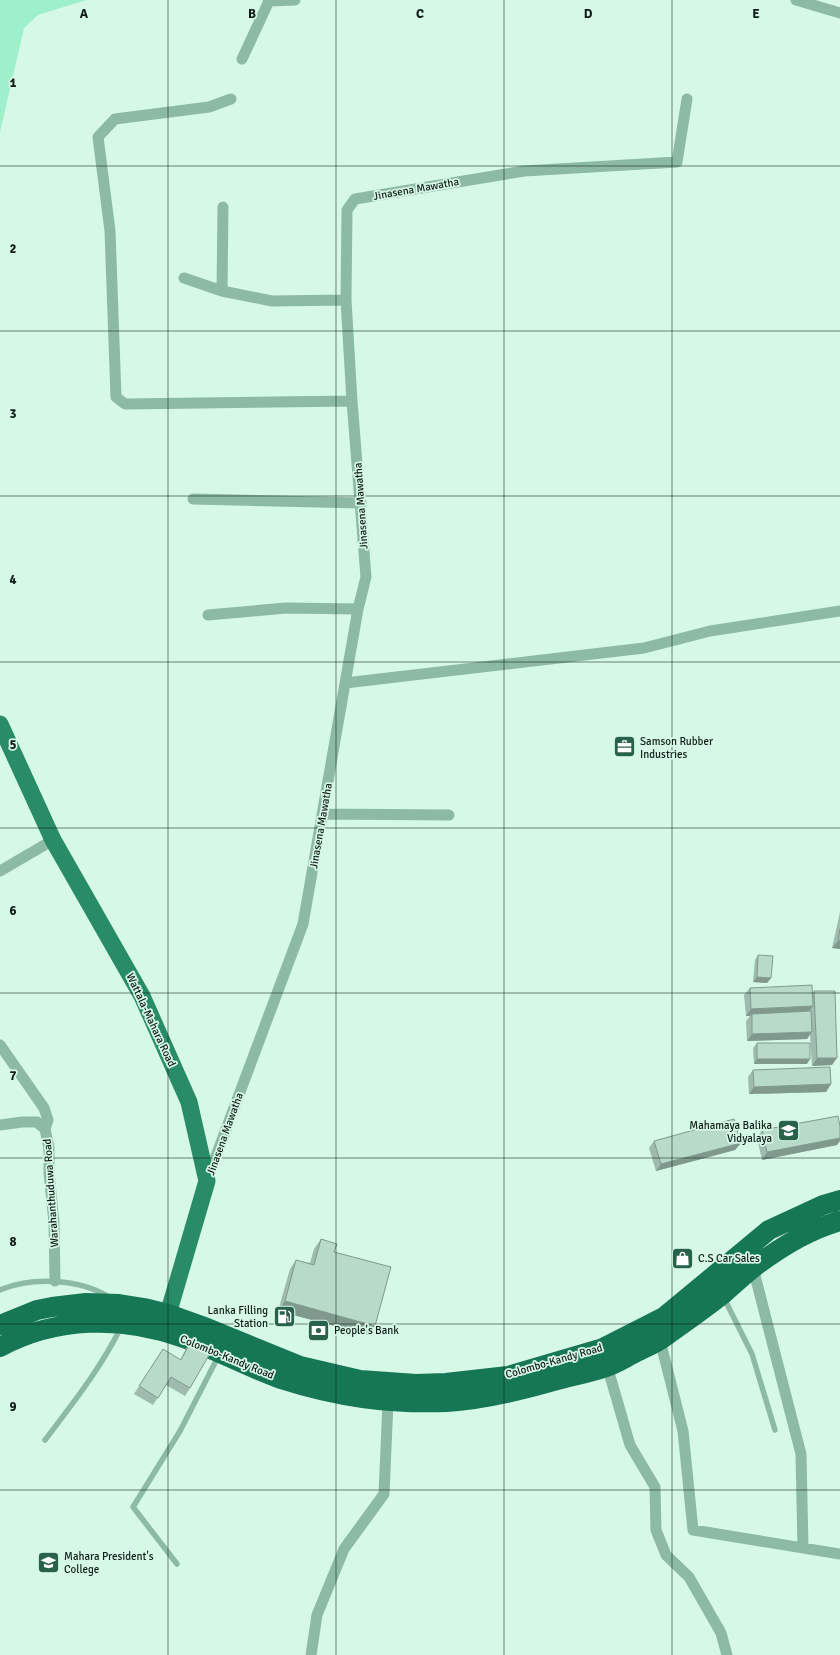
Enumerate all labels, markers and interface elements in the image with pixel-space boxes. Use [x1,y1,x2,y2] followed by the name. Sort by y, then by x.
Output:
[80,6,89,22] text: A
[248,6,256,22] text: B
[416,6,424,22] text: C
[584,6,593,22] text: D
[752,6,760,22] text: E
[9,75,17,91] text: 1
[372,175,460,203] street label: Jinasena Mawatha
[9,241,17,257] text: 2
[9,406,17,422] text: 3
[351,462,371,550] street label: Jinasena Mawatha
[9,572,17,588] text: 4
[612,734,638,760] office icon: Samson Rubber Industries
[640,735,713,761] place label: Samson Rubber Industries
[9,737,17,753] text: 5
[307,782,335,870] street label: Jinasena Mawatha
[9,903,17,919] text: 6
[124,971,178,1069] street label: Wattala-Mahara Road
[9,1068,17,1084] text: 7
[204,1091,246,1177] street label: Jinasena Mawatha
[775,1118,801,1144] school or university icon: Mahamaya Balika Vidyalaya
[689,1119,772,1145] place label: Mahamaya Balika Vidyalaya
[41,1138,61,1248] street label: Warahanthuduwa Road
[9,1234,17,1250] text: 8
[669,1245,695,1271] shop icon: C.S Car Sales
[698,1252,760,1265] place label: C.S Car Sales
[271,1303,297,1329] fuel station icon: Lanka Filling Station
[207,1304,268,1330] place label: Lanka Filling Station
[306,1317,332,1343] bank icon: People's Bank
[334,1324,399,1337] place label: People's Bank
[178,1332,276,1382] street label: Colombo-Kandy Road
[504,1341,604,1381] street label: Colombo-Kandy Road
[9,1399,17,1415] text: 9
[36,1549,62,1575] school or university icon: Mahara President's College
[64,1550,154,1576] place label: Mahara President's College

